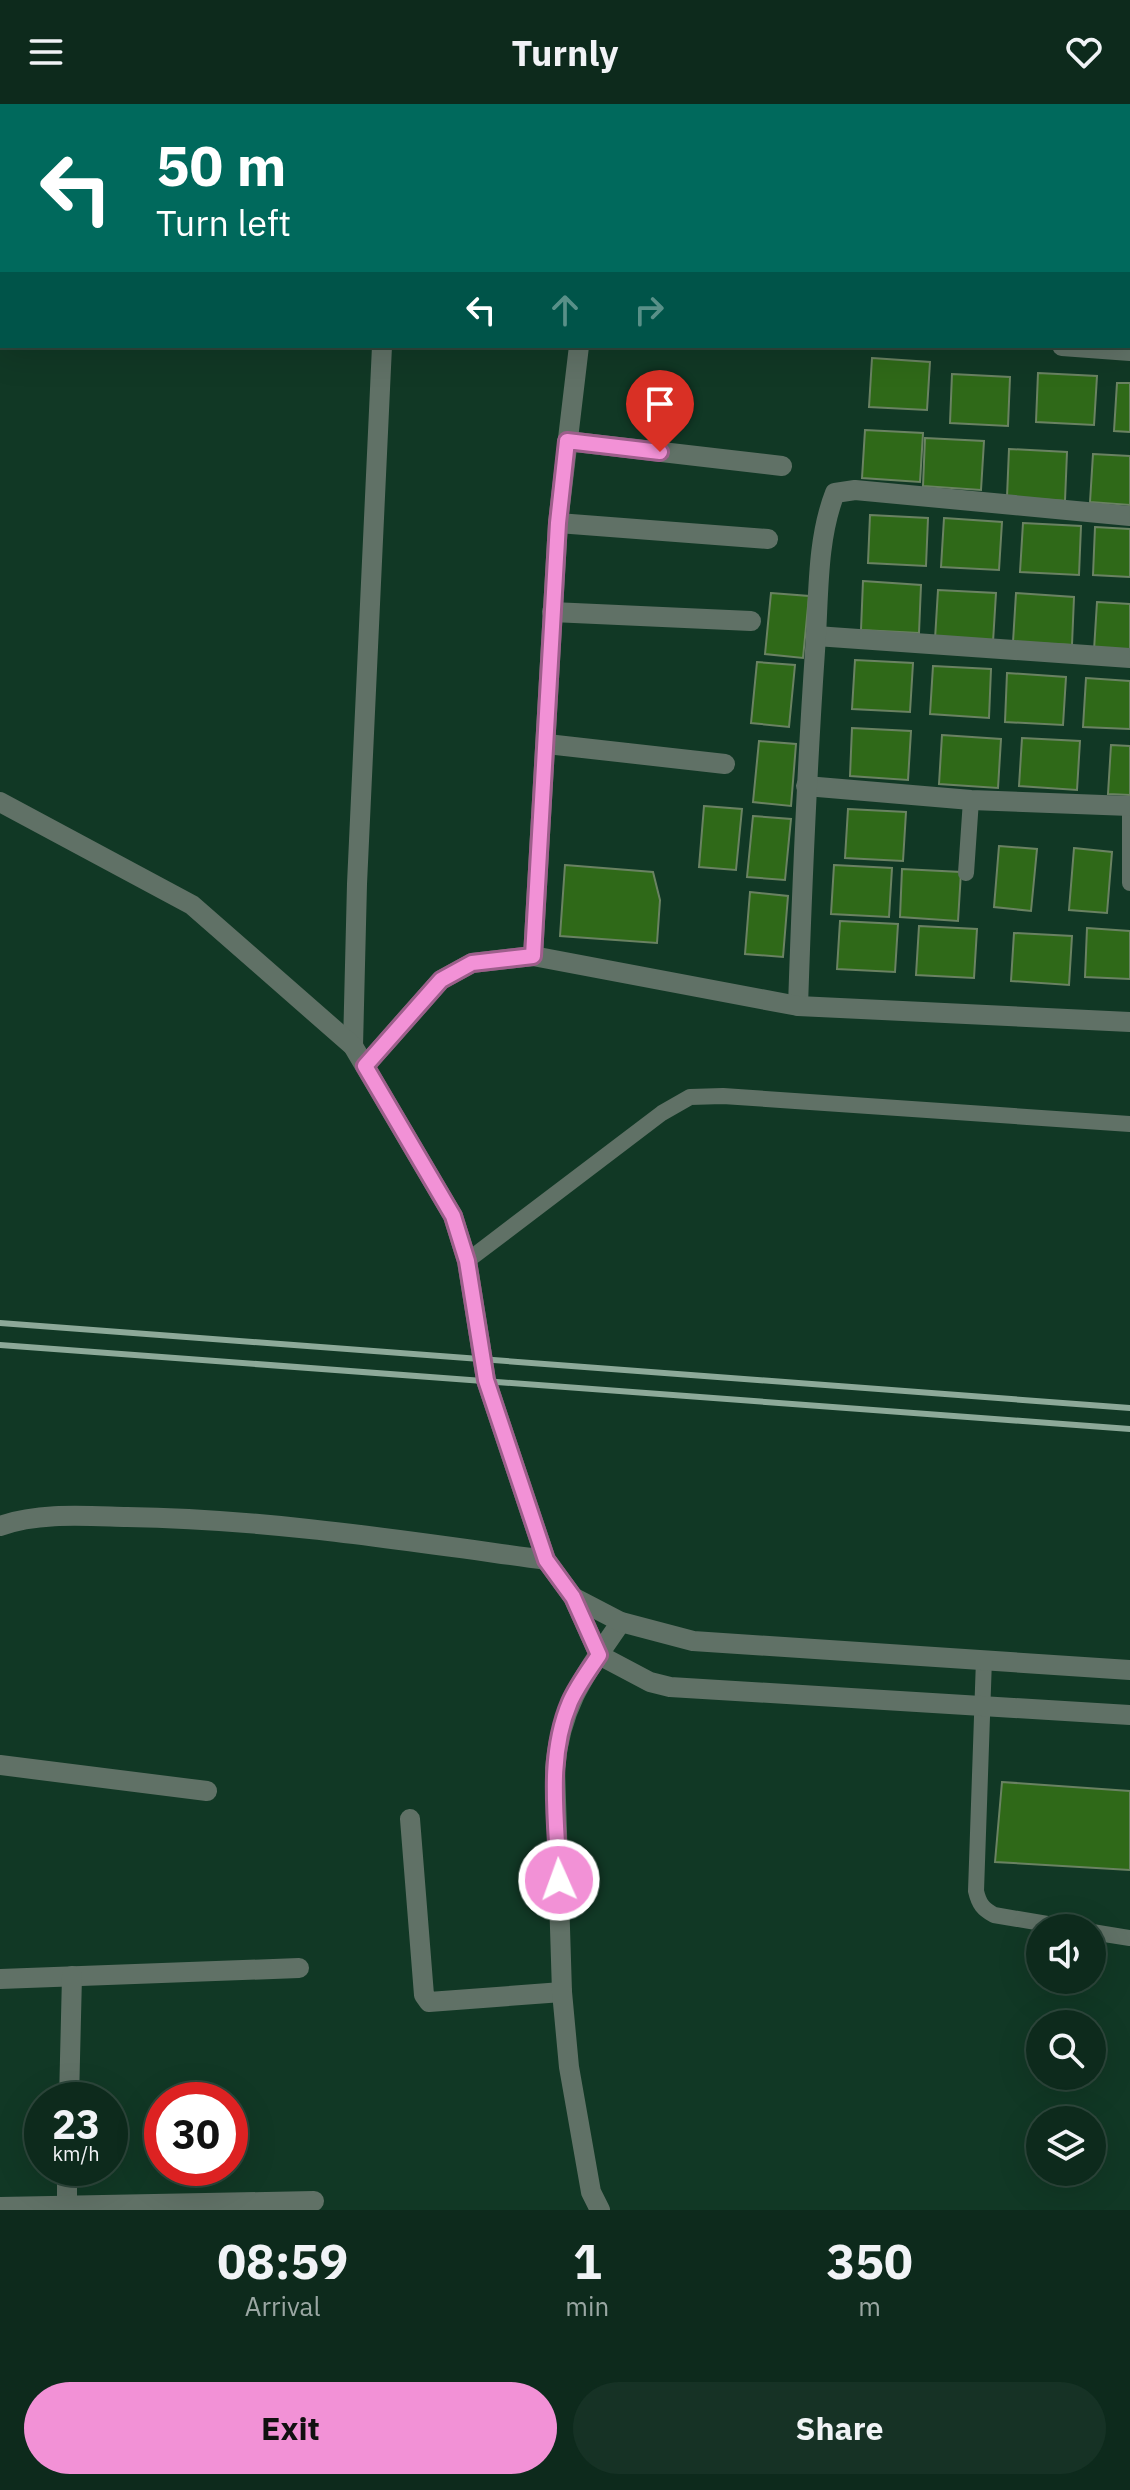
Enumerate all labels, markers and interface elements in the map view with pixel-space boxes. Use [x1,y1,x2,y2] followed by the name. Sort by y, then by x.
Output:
[512,29,618,76] text: Turnly
[24,30,68,74] icon: menu
[1062,30,1106,74] icon: heart
[156,129,286,201] text: 50 m
[24,136,128,240] icon: left
[156,199,291,246] text: Turn left
[459,288,503,332] icon: left
[543,288,587,332] icon: ahead
[627,288,671,332] icon: right
[626,370,694,452] pin
[638,382,682,426] icon: arrive
[517,1838,601,1922] position arrow
[1026,1914,1106,2186] map controls
[1026,1914,1106,1994] button: sound
[1026,2010,1106,2090] button: search
[144,2082,248,2186] speed limit sign: 30
[52,2098,100,2150] text: 23
[1026,2106,1106,2186] button: layers
[52,2140,100,2167] text: km/h
[217,2230,348,2292] text: 08:59
[573,2230,602,2292] text: 1
[826,2230,913,2292] text: 350
[245,2289,321,2323] text: Arrival
[565,2289,609,2323] text: min
[858,2289,881,2323] text: m
[24,2382,557,2474] button: Exit
[573,2382,1106,2474] button: Share

